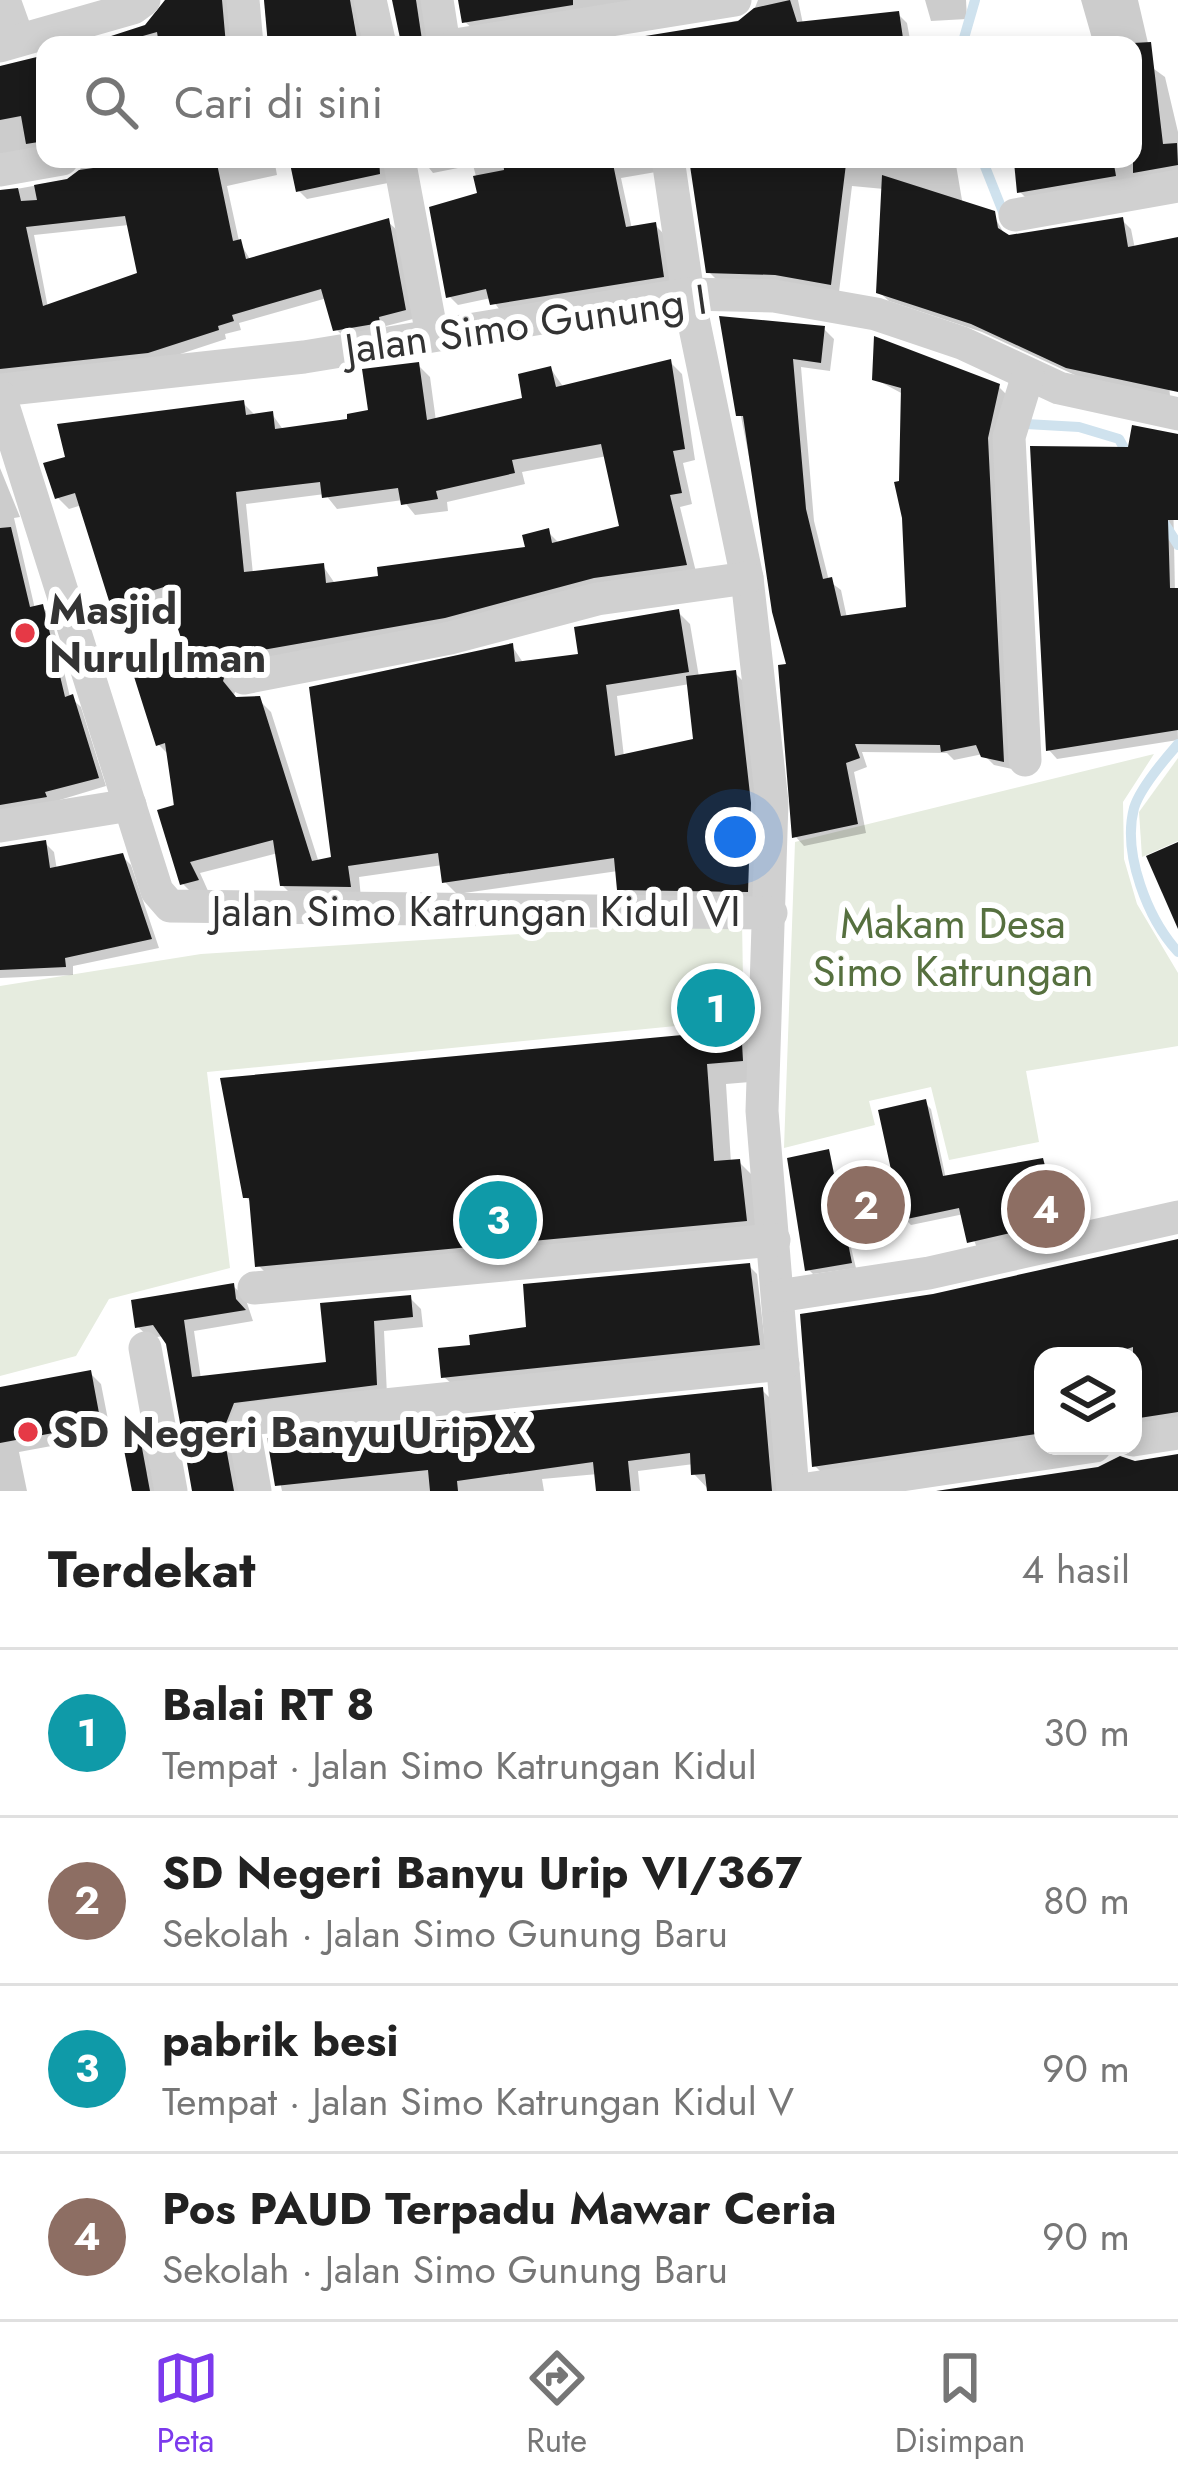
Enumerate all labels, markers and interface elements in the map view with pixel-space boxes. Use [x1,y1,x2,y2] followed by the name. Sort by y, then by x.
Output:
[36,36,1142,168] search box
[78,69,144,135] icon: search
[174,70,383,135] text: Cari di sini
[336,268,711,380] street label: Jalan Simo Gunung I
[49,579,267,688] place label: Masjid Nurul Iman
[12,620,38,646] marker: Masjid Nurul Iman
[705,807,765,867] your location
[206,881,741,942] street label: Jalan Simo Katrungan Kidul VI
[813,893,1093,1002] park label: Makam Desa Simo Katrungan
[677,963,755,1053] pin: 1
[827,1160,905,1250] pin: 2
[1007,1164,1085,1254] pin: 4
[459,1175,537,1265] pin: 3
[1034,1347,1142,1455] map controls
[1034,1347,1142,1455] button: layers
[52,1402,529,1463] place label: SD Negeri Banyu Urip X
[15,1419,41,1445] marker: SD Negeri Banyu Urip X
[48,1532,256,1606] text: Terdekat
[1022,1541,1130,1598] text: 4 hasil
[162,1672,375,1737] text: Balai RT 8
[77,1704,97,1761] text: 1
[1043,1704,1130,1761] text: 30 m
[162,1737,757,1794] text: Tempat · Jalan Simo Katrungan Kidul
[162,1840,802,1905] text: SD Negeri Banyu Urip VI/367
[74,1872,100,1929] text: 2
[1043,1872,1130,1929] text: 80 m
[162,1905,728,1962] text: Sekolah · Jalan Simo Gunung Baru
[162,2008,399,2073] text: pabrik besi
[75,2040,99,2097] text: 3
[1042,2040,1130,2097] text: 90 m
[162,2073,794,2130] text: Tempat · Jalan Simo Katrungan Kidul V
[162,2176,837,2241] text: Pos PAUD Terpadu Mawar Ceria
[73,2208,101,2265] text: 4
[1042,2208,1130,2265] text: 90 m
[162,2241,728,2298] text: Sekolah · Jalan Simo Gunung Baru
[153,2345,219,2464] tab: Peta
[524,2345,590,2464] tab: Rute
[895,2345,1025,2464] tab: Disimpan

